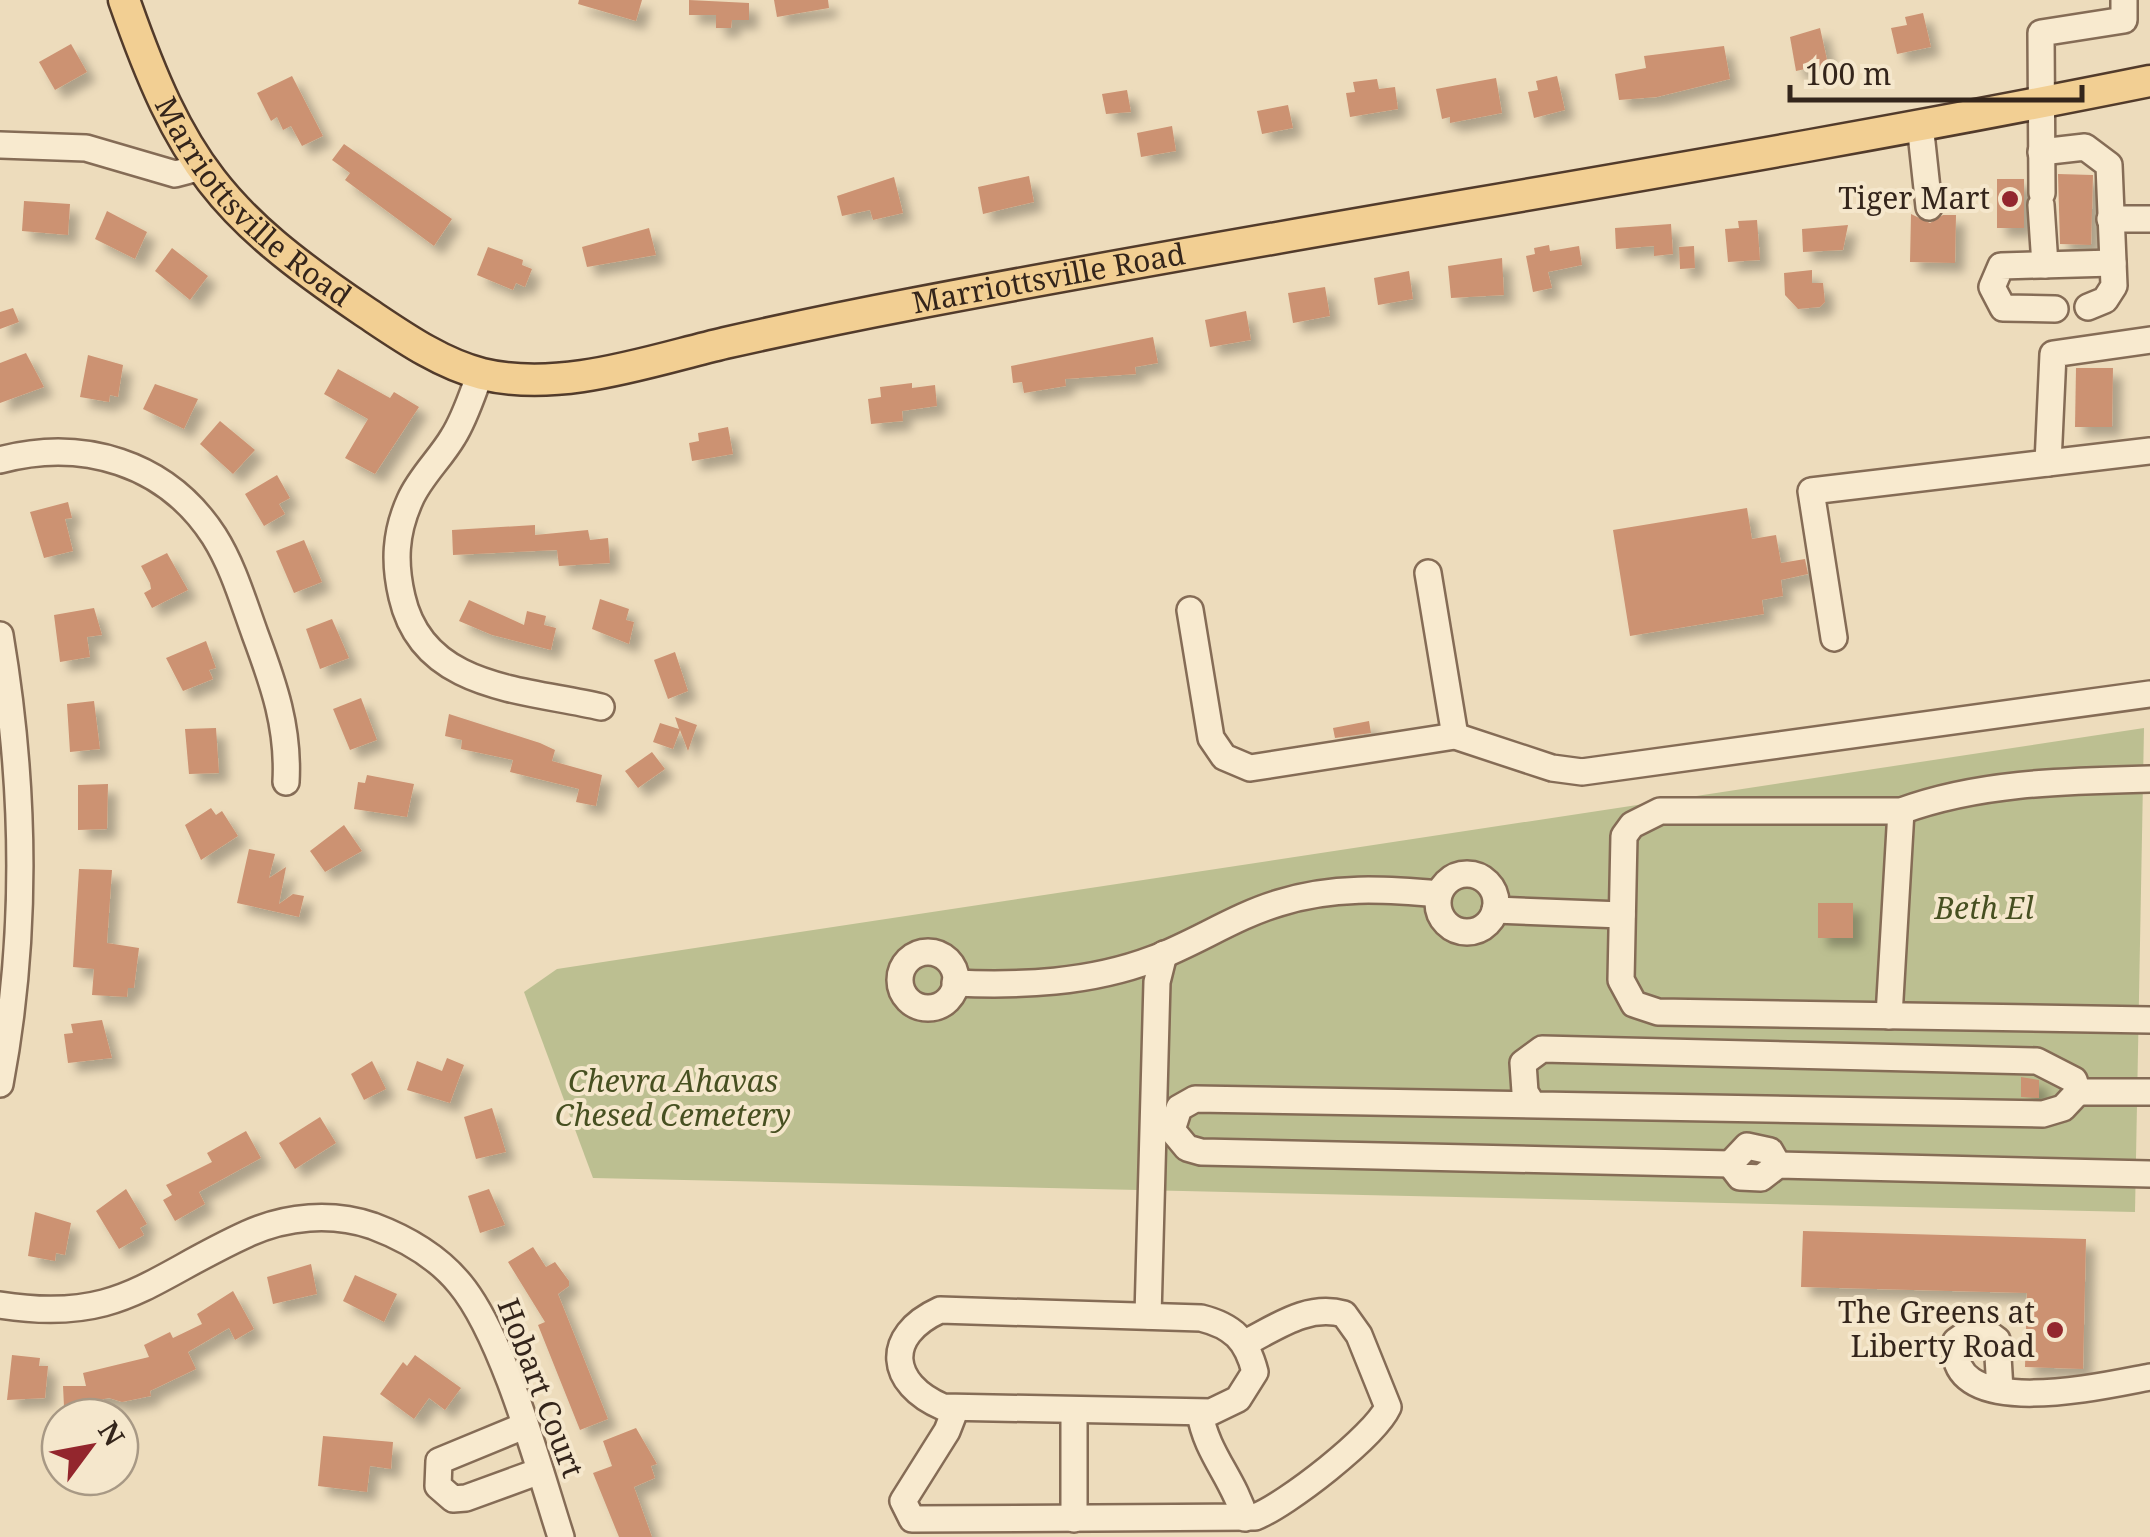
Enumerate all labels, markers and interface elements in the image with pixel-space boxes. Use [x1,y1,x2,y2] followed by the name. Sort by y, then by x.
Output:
[1790,40,2082,102] scale bar
[1805,53,1891,94] text: 100 m
[146,90,360,315] street label: Marriottsville Road
[1838,177,1990,218] place label: Tiger Mart
[1999,188,2021,210] marker: Tiger Mart
[909,232,1188,323] street label: Marriottsville Road
[1933,887,2034,928] park label: Beth El
[555,1060,791,1135] park label: Chevra Ahavas Chesed Cemetery
[1838,1291,2035,1366] place label: The Greens at Liberty Road
[489,1292,594,1483] street label: Hobart Court
[2044,1319,2066,1341] marker: The Greens at Liberty Road
[40,1397,140,1497] north arrow
[90,1414,134,1453] text: N

